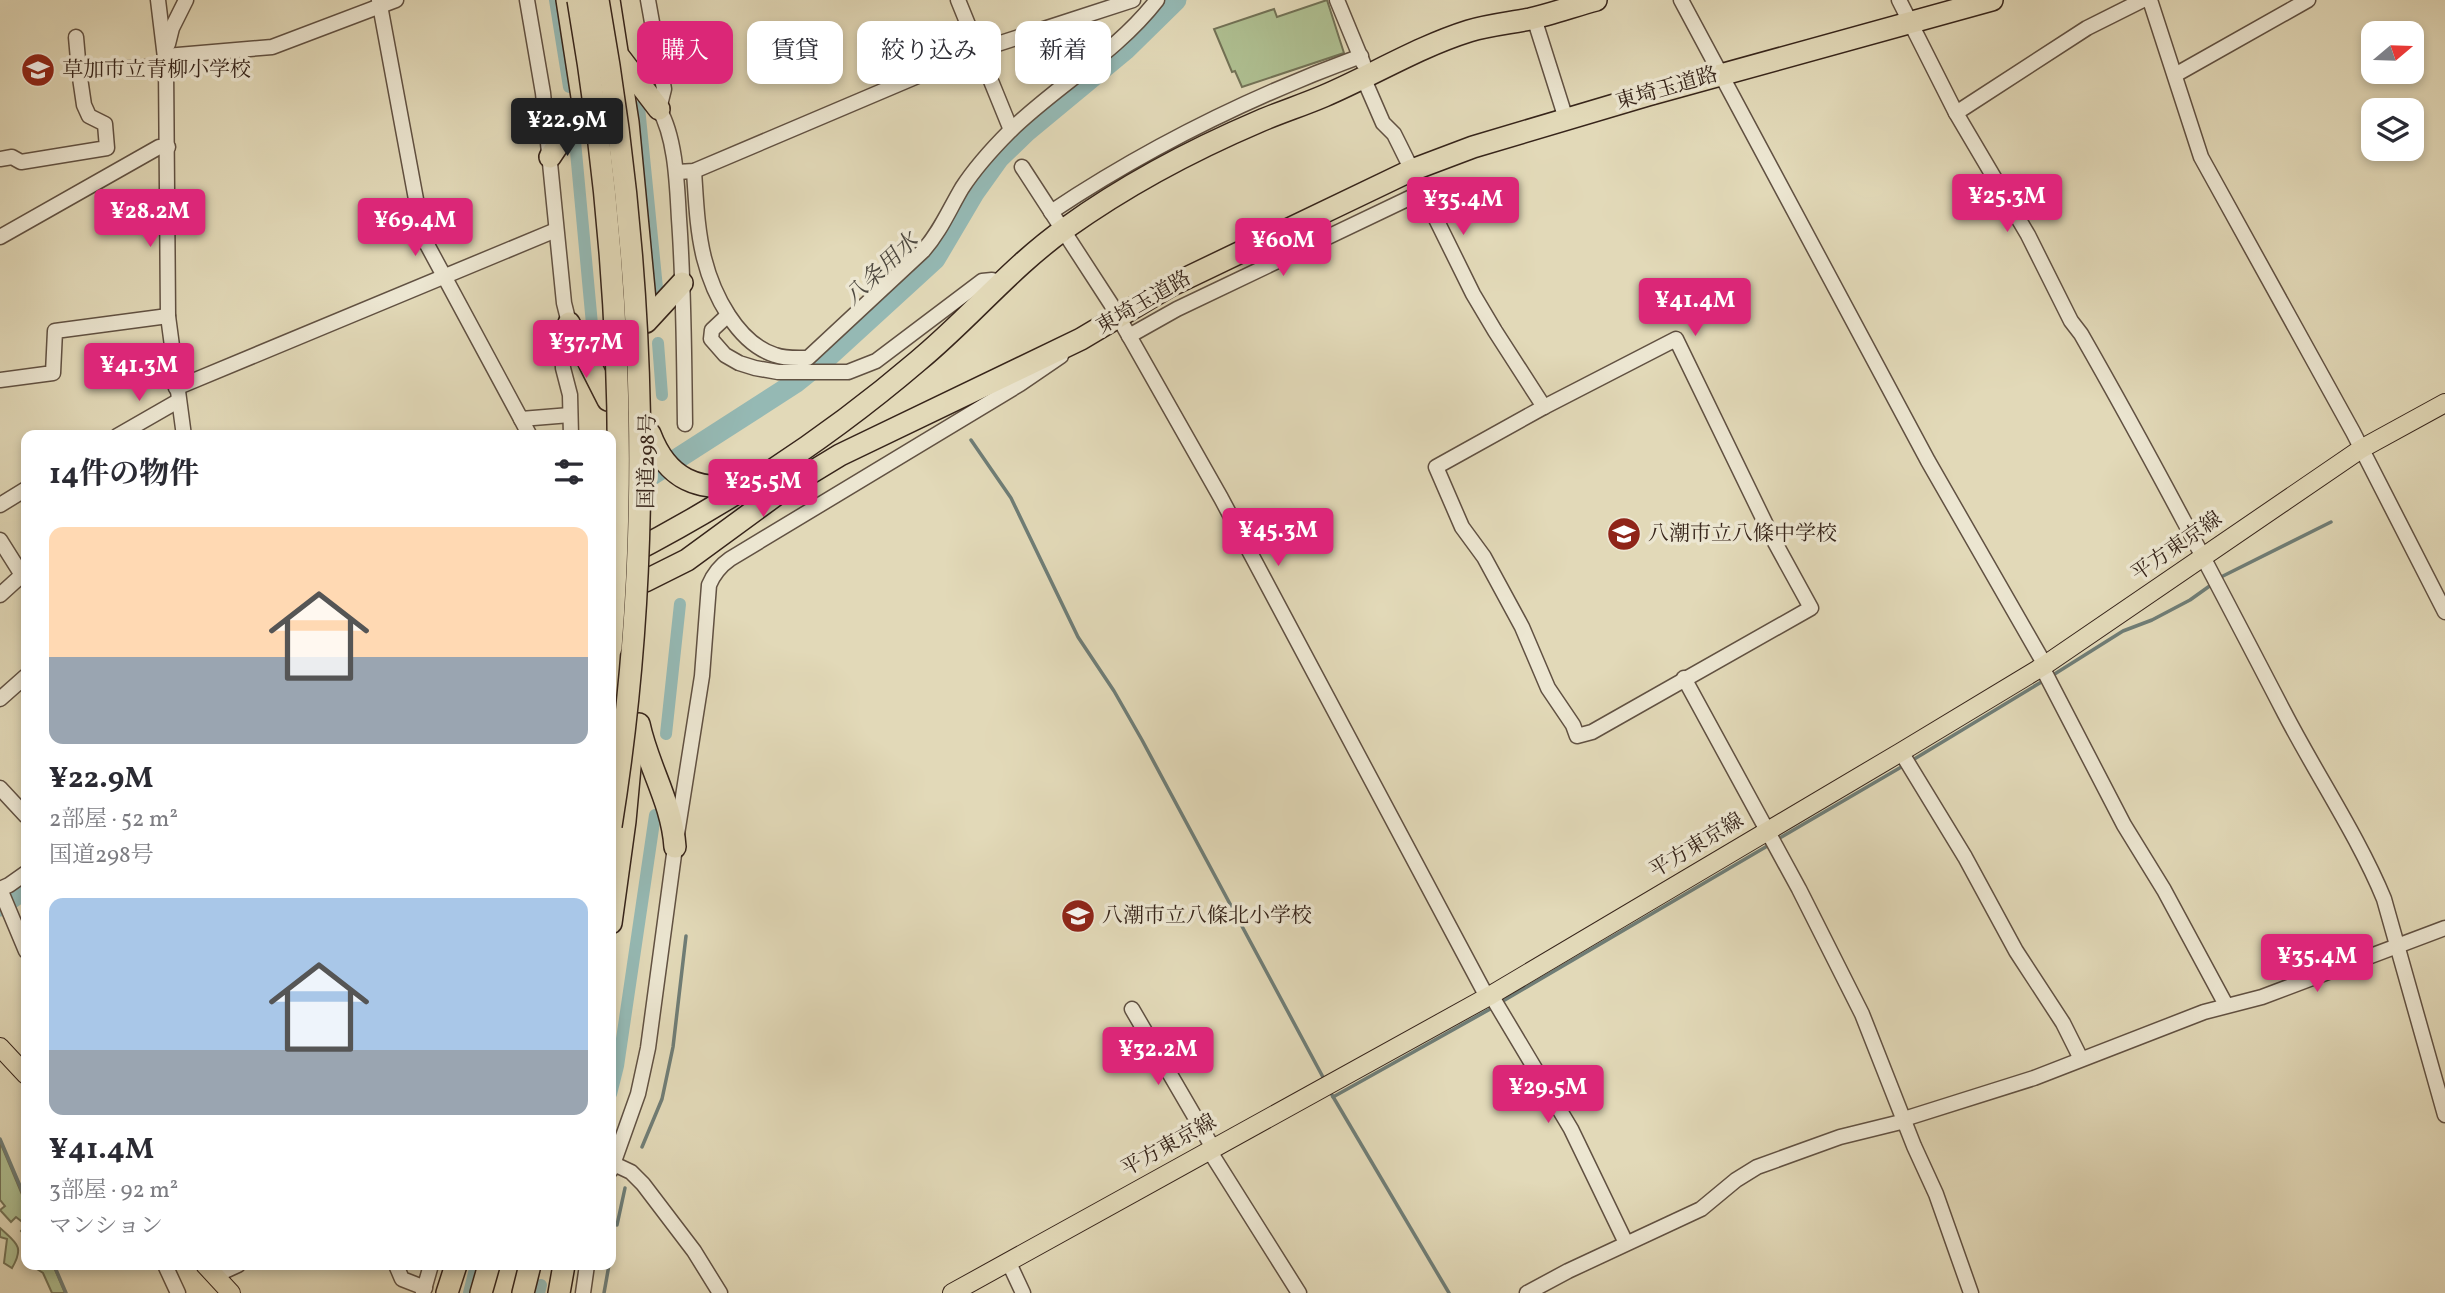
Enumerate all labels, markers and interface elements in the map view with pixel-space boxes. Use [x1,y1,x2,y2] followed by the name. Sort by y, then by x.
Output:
[637,21,733,84] chip: 購入
[747,21,843,84] chip: 賃貸
[857,21,1001,84] chip: 絞り込み
[1015,21,1111,84] chip: 新着
[2361,21,2424,84] north arrow
[2361,21,2424,161] map controls
[19,51,57,89] school or university icon: 草加市立青柳小学校
[62,56,251,85] place label: 草加市立青柳小学校
[1613,61,1721,117] street label: 東埼玉道路
[2361,98,2424,161] button: layers
[510,99,624,158] pin: ¥22.9M
[527,105,607,137] text: ¥22.9M
[1950,174,2064,234] pin: ¥25.3M
[1406,177,1520,237] pin: ¥35.4M
[1968,181,2046,213] text: ¥25.3M
[1423,184,1503,216] text: ¥35.4M
[93,190,207,249] pin: ¥28.2M
[110,196,190,228] text: ¥28.2M
[358,198,472,258] pin: ¥69.4M
[374,205,456,237] text: ¥69.4M
[1242,218,1324,278] pin: ¥60M
[838,225,928,313] water label: 八条用水
[1251,225,1315,257] text: ¥60M
[1091,264,1197,342] street label: 東埼玉道路
[1638,278,1752,338] pin: ¥41.4M
[1655,285,1735,317] text: ¥41.4M
[529,320,643,380] pin: ¥37.7M
[549,327,623,359] text: ¥37.7M
[82,344,196,403] pin: ¥41.3M
[100,350,178,382] text: ¥41.3M
[633,413,663,509] street label: 国道298号
[550,453,588,491] icon: filters
[49,454,199,496] text: 14件の物件
[706,460,820,519] pin: ¥25.5M
[724,466,802,498] text: ¥25.5M
[2126,505,2228,589] street label: 平方東京線
[1221,508,1335,568] pin: ¥45.3M
[1238,515,1318,547] text: ¥45.3M
[1605,515,1643,553] school or university icon: 八潮市立八條中学校
[1648,520,1837,549] place label: 八潮市立八條中学校
[256,573,382,699] icon: home
[49,758,153,800] text: ¥22.9M
[49,804,178,836] text: 2部屋 · 52 m²
[1645,807,1749,885] street label: 平方東京線
[49,840,154,872] text: 国道298号
[1059,897,1097,935] school or university icon: 八潮市立八條北小学校
[1102,902,1312,931] place label: 八潮市立八條北小学校
[2260,934,2374,994] pin: ¥35.4M
[2277,941,2357,973] text: ¥35.4M
[256,944,382,1070] icon: home
[1101,1028,1215,1087] pin: ¥32.2M
[1119,1034,1197,1066] text: ¥32.2M
[1491,1066,1605,1125] pin: ¥29.5M
[1509,1072,1587,1104] text: ¥29.5M
[1116,1108,1222,1184] street label: 平方東京線
[49,1129,154,1171] text: ¥41.4M
[49,1175,178,1207] text: 3部屋 · 92 m²
[49,1211,163,1243] text: マンション

